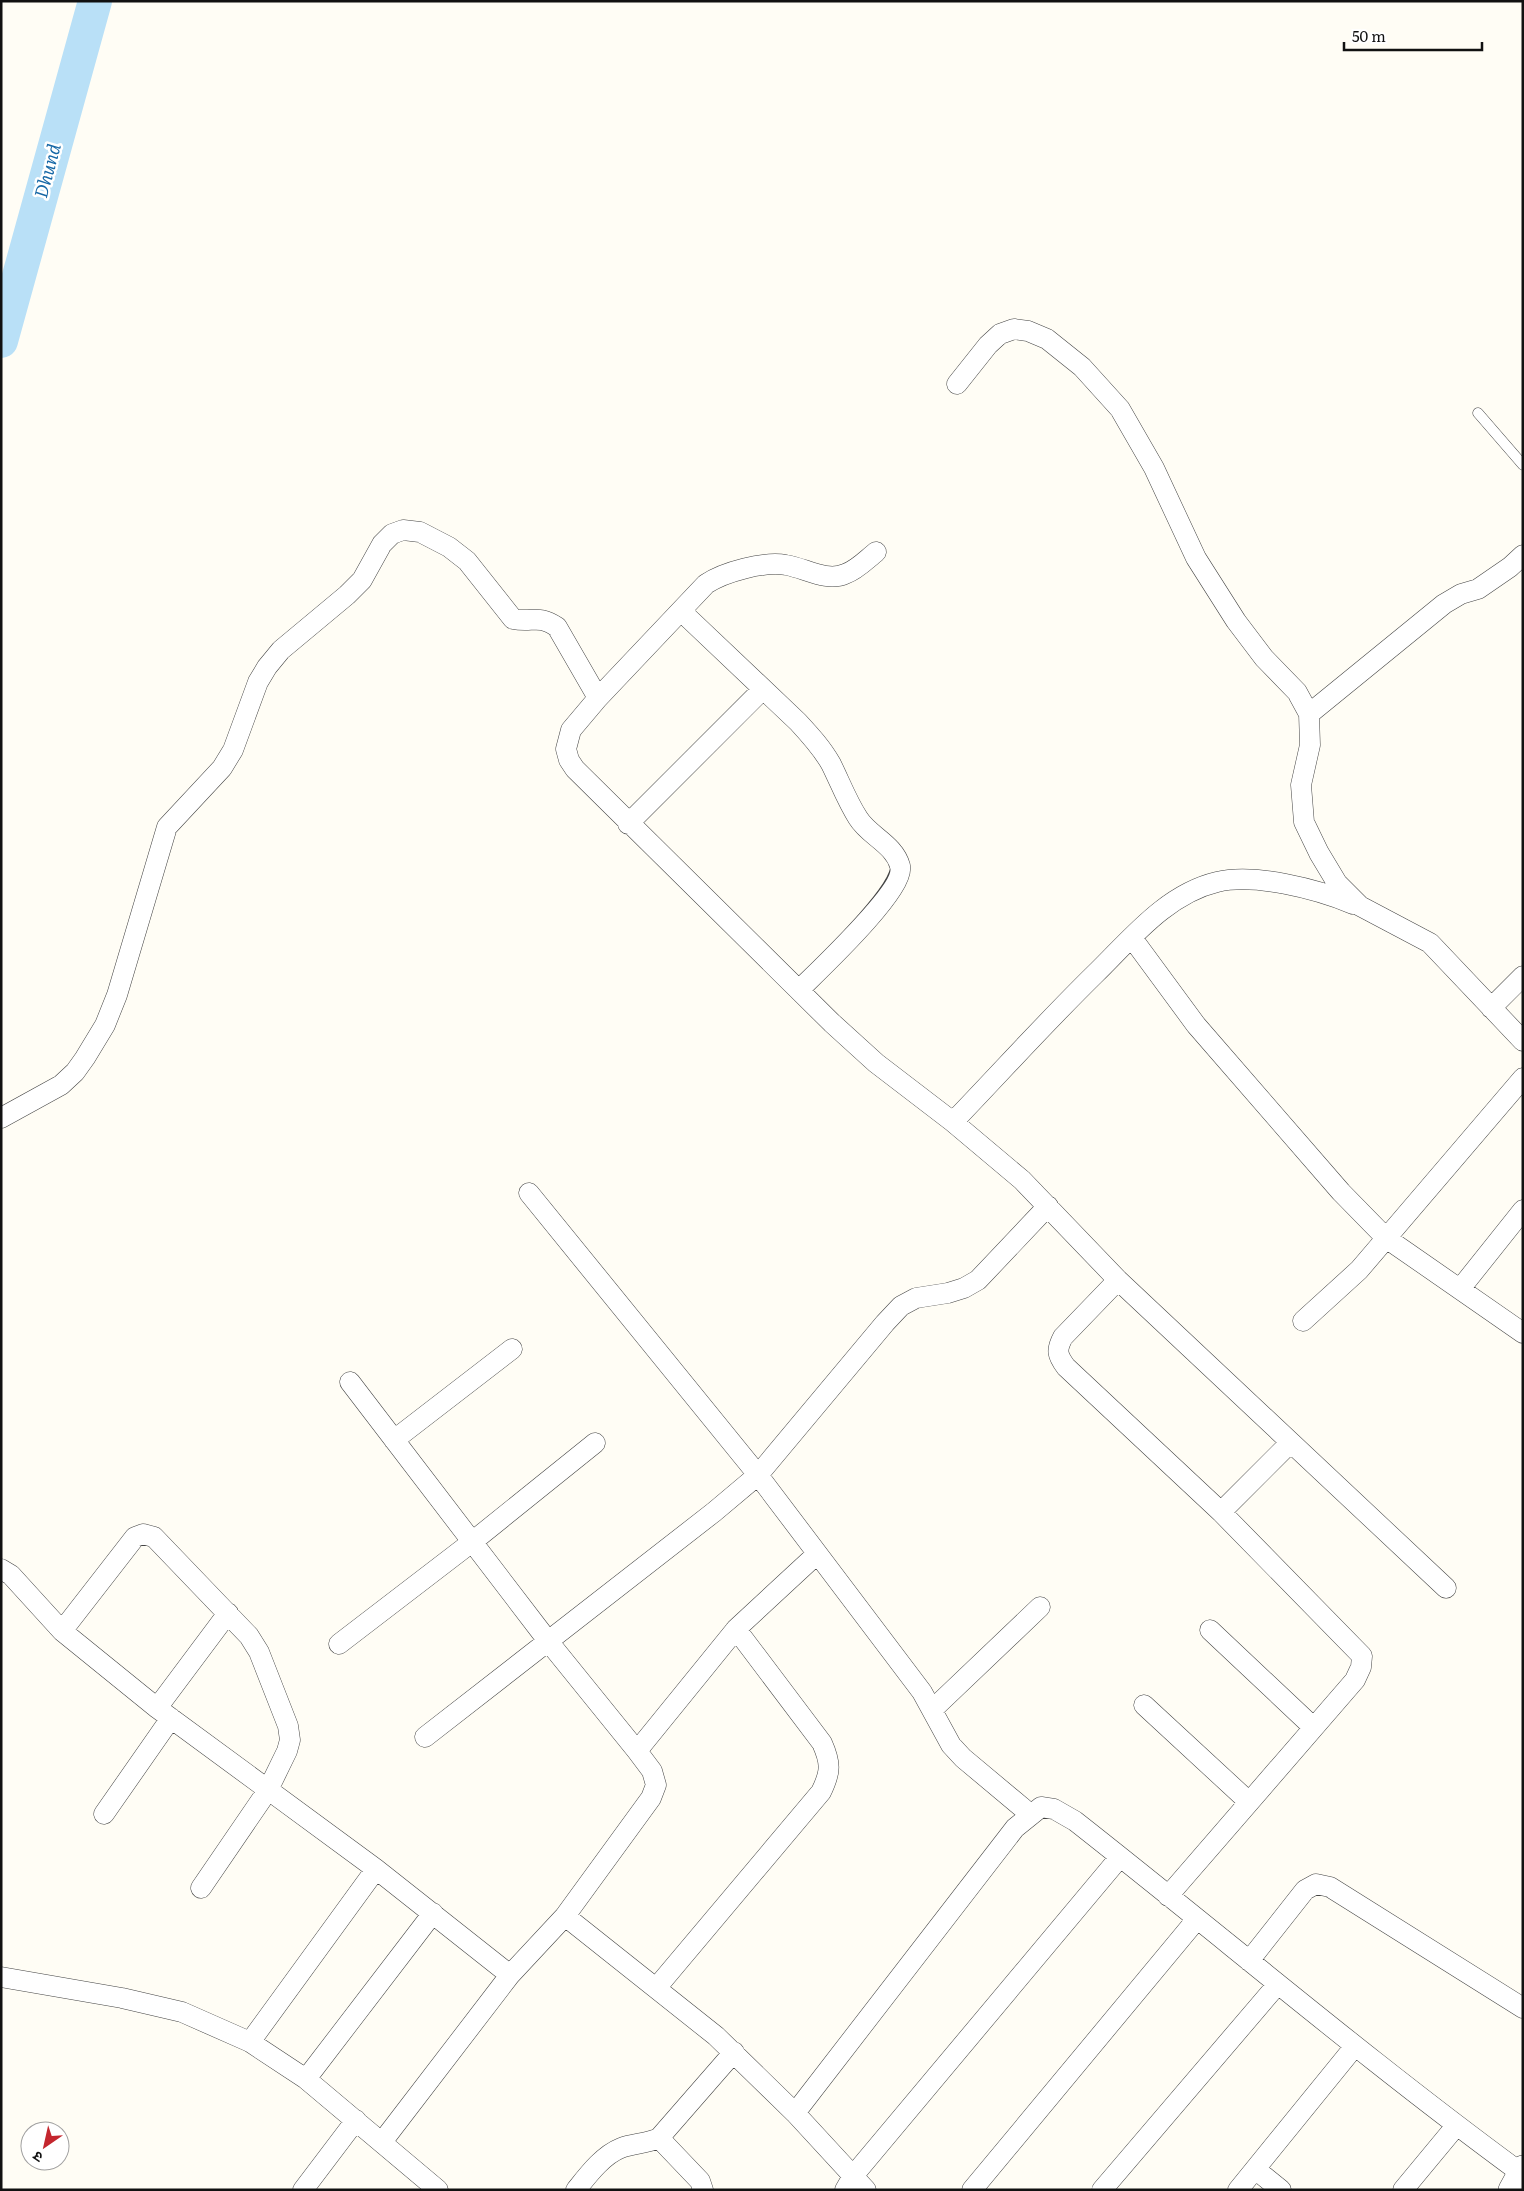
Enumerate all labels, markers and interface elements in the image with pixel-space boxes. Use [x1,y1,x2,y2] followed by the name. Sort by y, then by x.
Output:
[1344,20,1482,52] scale bar
[1352,24,1386,47] text: 50 m
[26,140,67,201] water label: Dhund
[20,2121,70,2171] north arrow
[28,2147,46,2168] text: उ

